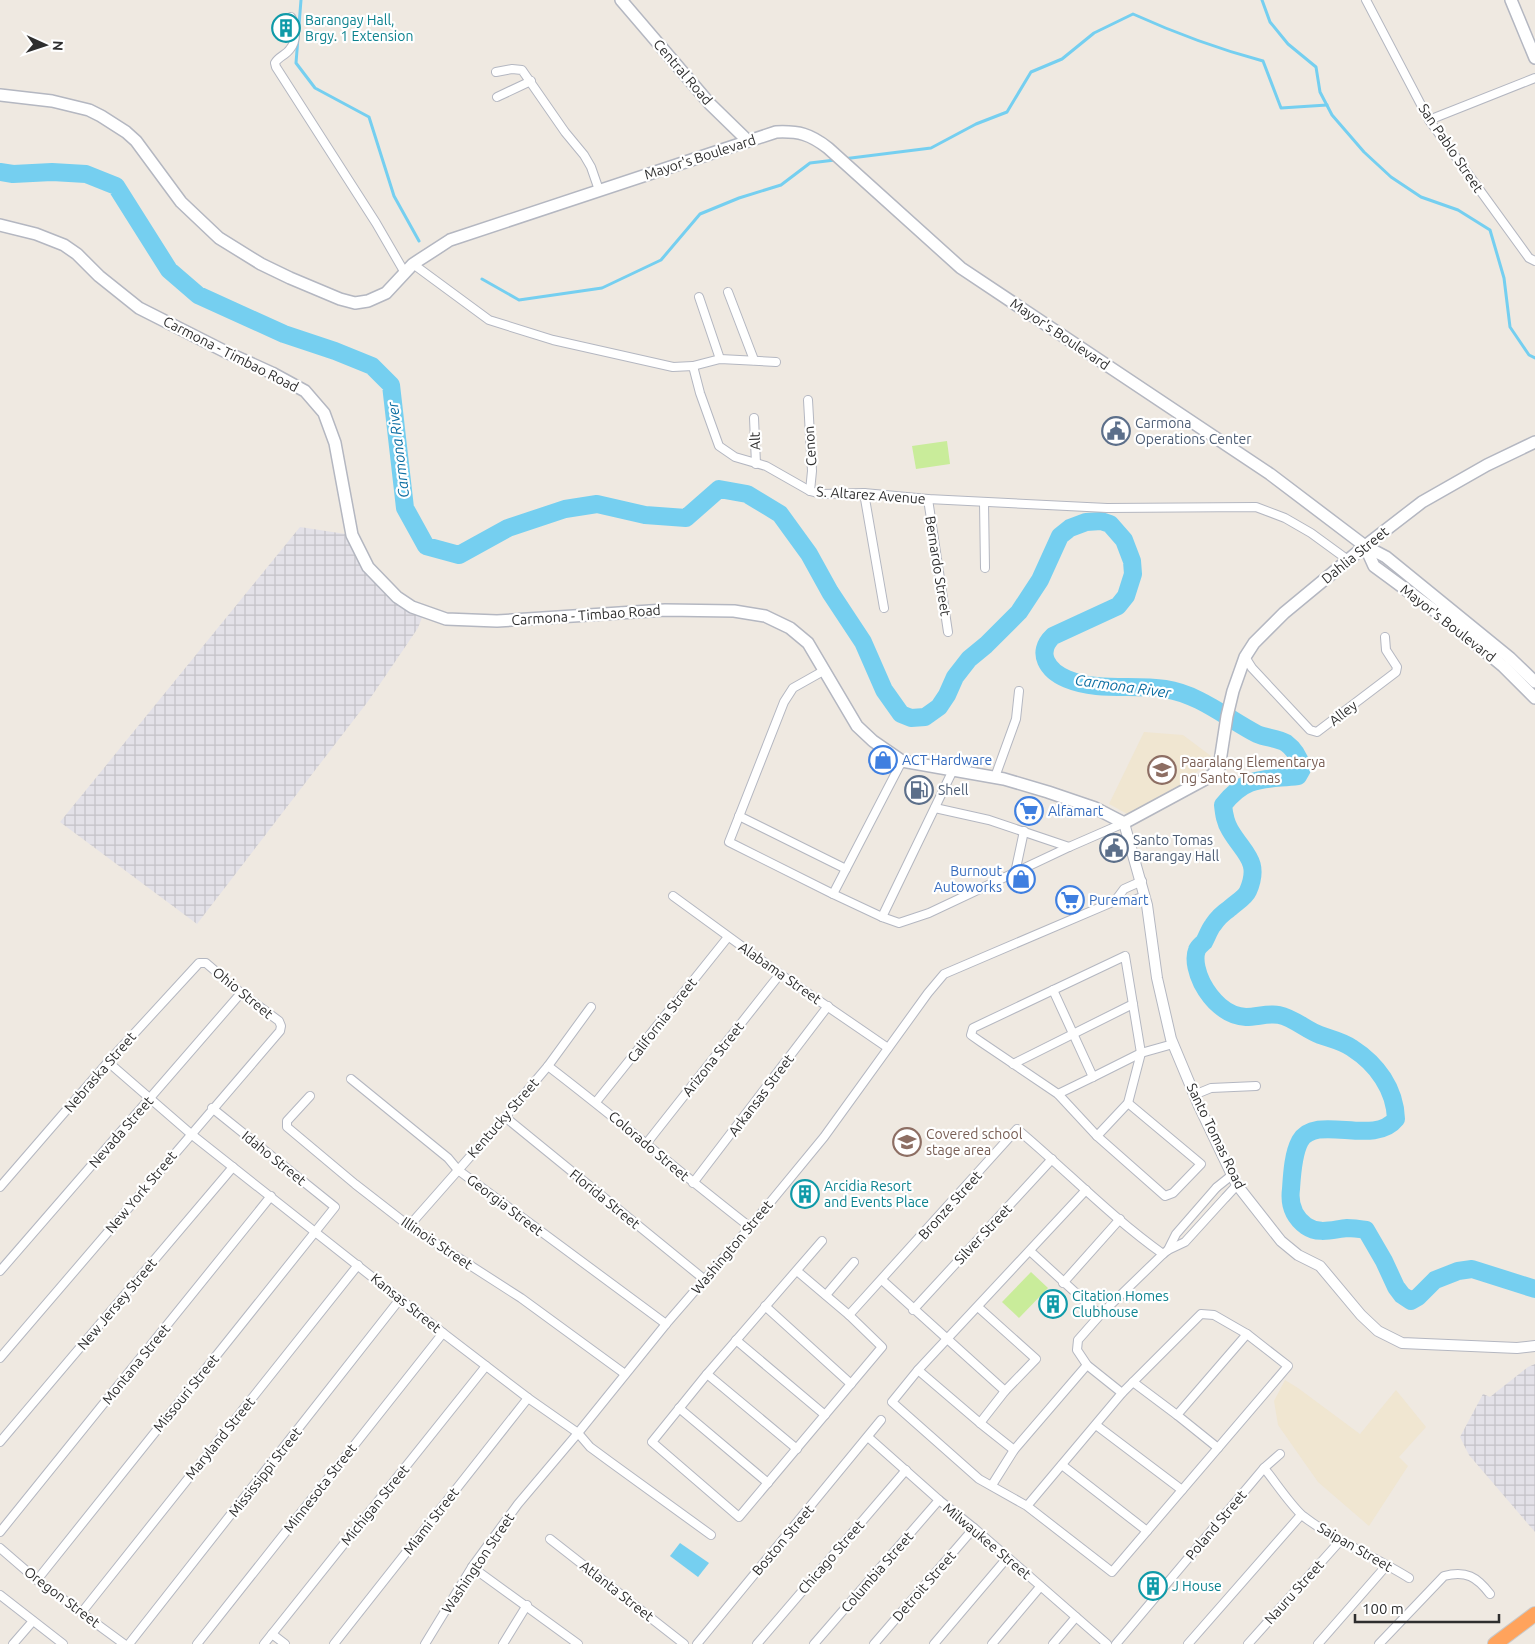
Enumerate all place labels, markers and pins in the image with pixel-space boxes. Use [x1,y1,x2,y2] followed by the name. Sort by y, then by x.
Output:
[305,12,413,44] place label: Barangay Hall, Brgy. 1 Extension
[271,13,301,43] building icon: Barangay Hall, Brgy. 1 Extension
[1135,415,1252,447] place label: Carmona Operations Center
[1101,416,1131,446] public building icon: Carmona Operations Center
[868,745,898,775] shop icon: ACT Hardware
[902,752,992,768] place label: ACT Hardware
[1181,754,1326,786] place label: Paaralang Elementarya ng Santo Tomas
[1147,755,1177,785] school or university icon: Paaralang Elementarya ng Santo Tomas
[904,775,934,805] fuel station icon: Shell
[938,782,969,798] place label: Shell
[1014,796,1044,826] supermarket icon: Alfamart
[1048,803,1104,819] place label: Alfamart
[1133,832,1219,864] place label: Santo Tomas Barangay Hall
[1099,833,1129,863] public building icon: Santo Tomas Barangay Hall
[934,863,1002,895] place label: Burnout Autoworks
[1006,864,1036,894] shop icon: Burnout Autoworks
[1055,885,1085,915] supermarket icon: Puremart
[1089,892,1149,908] place label: Puremart
[926,1126,1023,1158] place label: Covered school stage area
[892,1127,922,1157] school or university icon: Covered school stage area
[824,1178,929,1210] place label: Arcidia Resort and Events Place
[790,1179,820,1209] building icon: Arcidia Resort and Events Place
[1072,1288,1169,1320] place label: Citation Homes Clubhouse
[1038,1289,1068,1319] building icon: Citation Homes Clubhouse
[1138,1571,1168,1601] building icon: J House
[1172,1578,1222,1594] place label: J House

